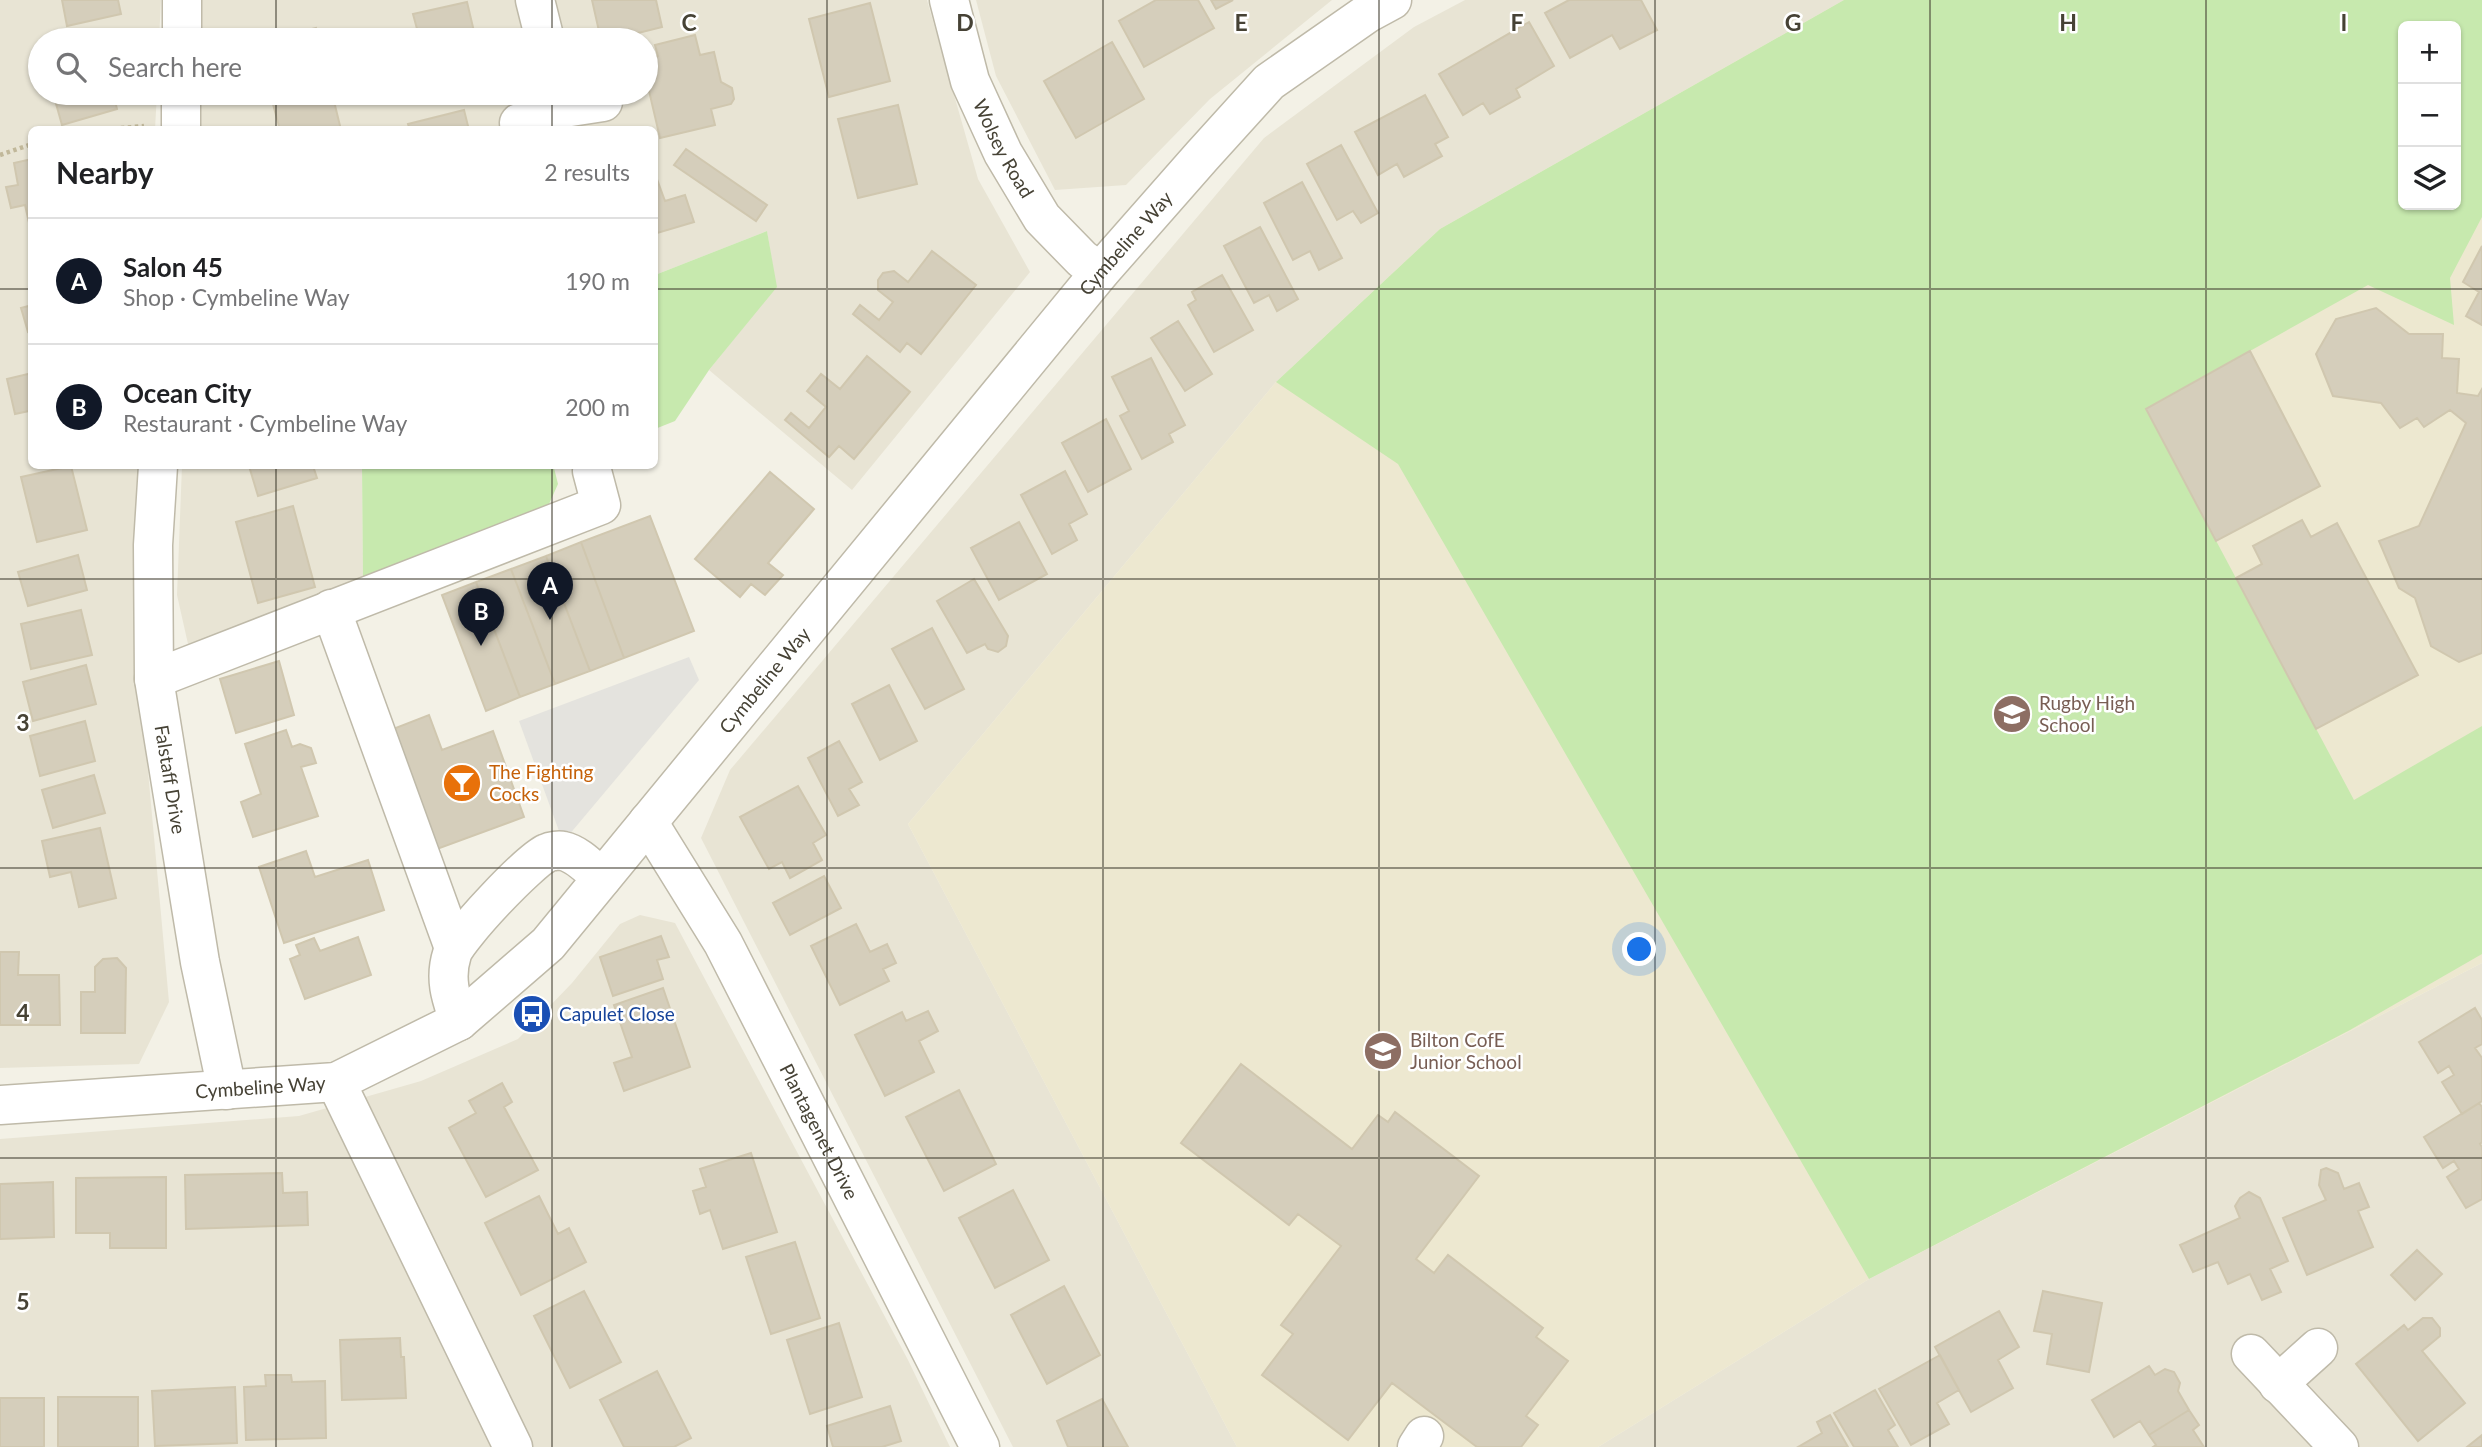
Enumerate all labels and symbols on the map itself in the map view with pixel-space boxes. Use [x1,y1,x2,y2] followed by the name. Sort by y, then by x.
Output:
[681,8,697,36] text: C
[956,8,974,36] text: D
[1234,8,1248,36] text: E
[1510,8,1524,36] text: F
[1785,8,1801,36] text: G
[2059,8,2077,36] text: H
[2341,8,2347,36] text: I
[969,95,1039,202] street label: Wolsey Road
[1074,186,1177,300] street label: Cymbeline Way
[527,562,573,620] pin: A
[458,588,504,646] pin: B
[714,622,815,738] street label: Cymbeline Way
[2039,691,2135,736] place label: Rugby High School
[1991,693,2033,735] school or university icon: Rugby High School
[16,708,30,736] text: 3
[151,723,191,836] street label: Falstaff Drive
[489,760,593,805] place label: The Fighting Cocks
[441,762,483,804] bar icon: The Fighting Cocks
[1622,932,1656,966] your location
[511,993,553,1035] bus stop icon: Capulet Close
[16,998,30,1026] text: 4
[559,1002,675,1025] place label: Capulet Close
[1410,1028,1522,1073] place label: Bilton CofE Junior School
[1362,1030,1404,1072] school or university icon: Bilton CofE Junior School
[775,1060,864,1203] street label: Plantagenet Drive
[195,1071,326,1103] street label: Cymbeline Way
[16,1287,30,1315] text: 5

